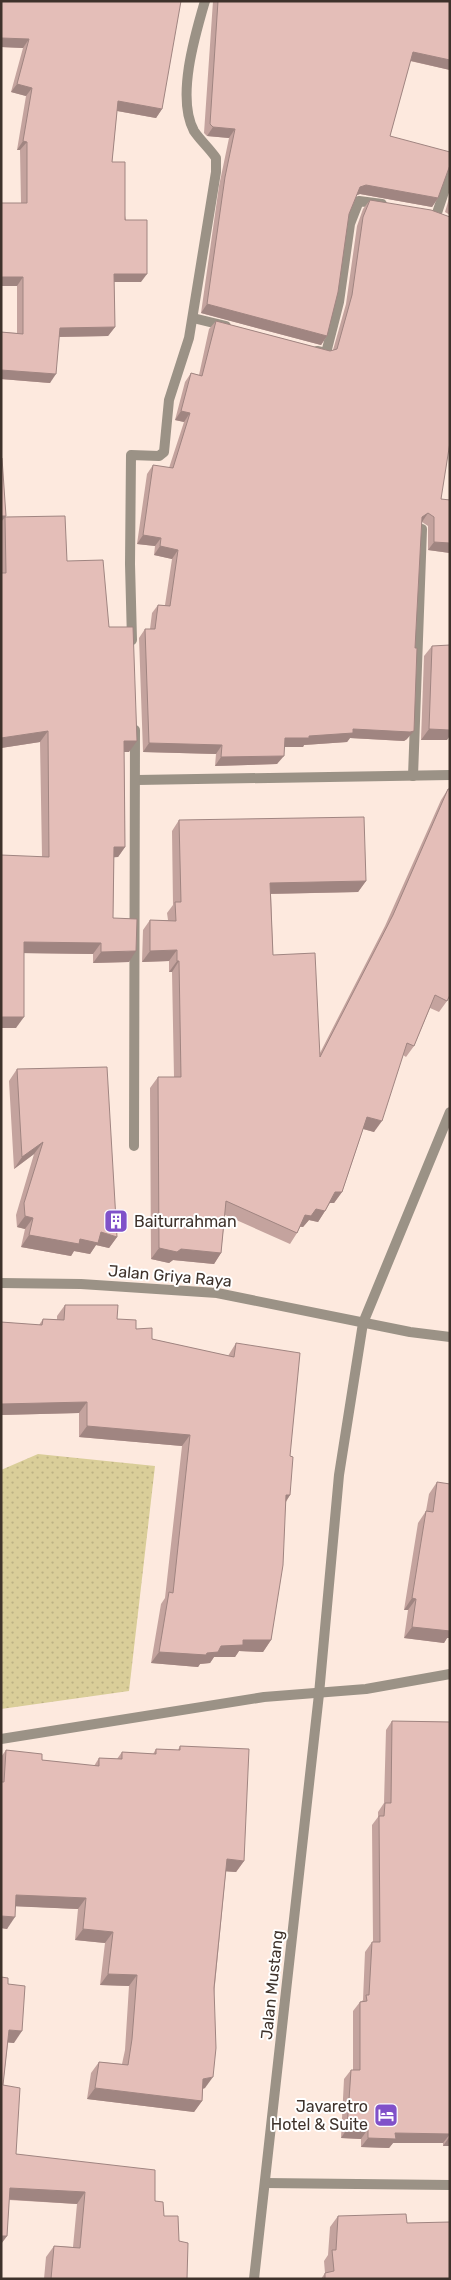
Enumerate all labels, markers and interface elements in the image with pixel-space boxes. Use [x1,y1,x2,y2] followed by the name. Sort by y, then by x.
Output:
[103,1208,129,1234] building icon: Baiturrahman
[134,1212,237,1231] place label: Baiturrahman
[107,1261,233,1291] street label: Jalan Griya Raya
[257,1929,287,2041] street label: Jalan Mustang
[271,2097,368,2134] place label: Javaretro Hotel & Suite
[373,2102,399,2128] hotel icon: Javaretro Hotel & Suite

